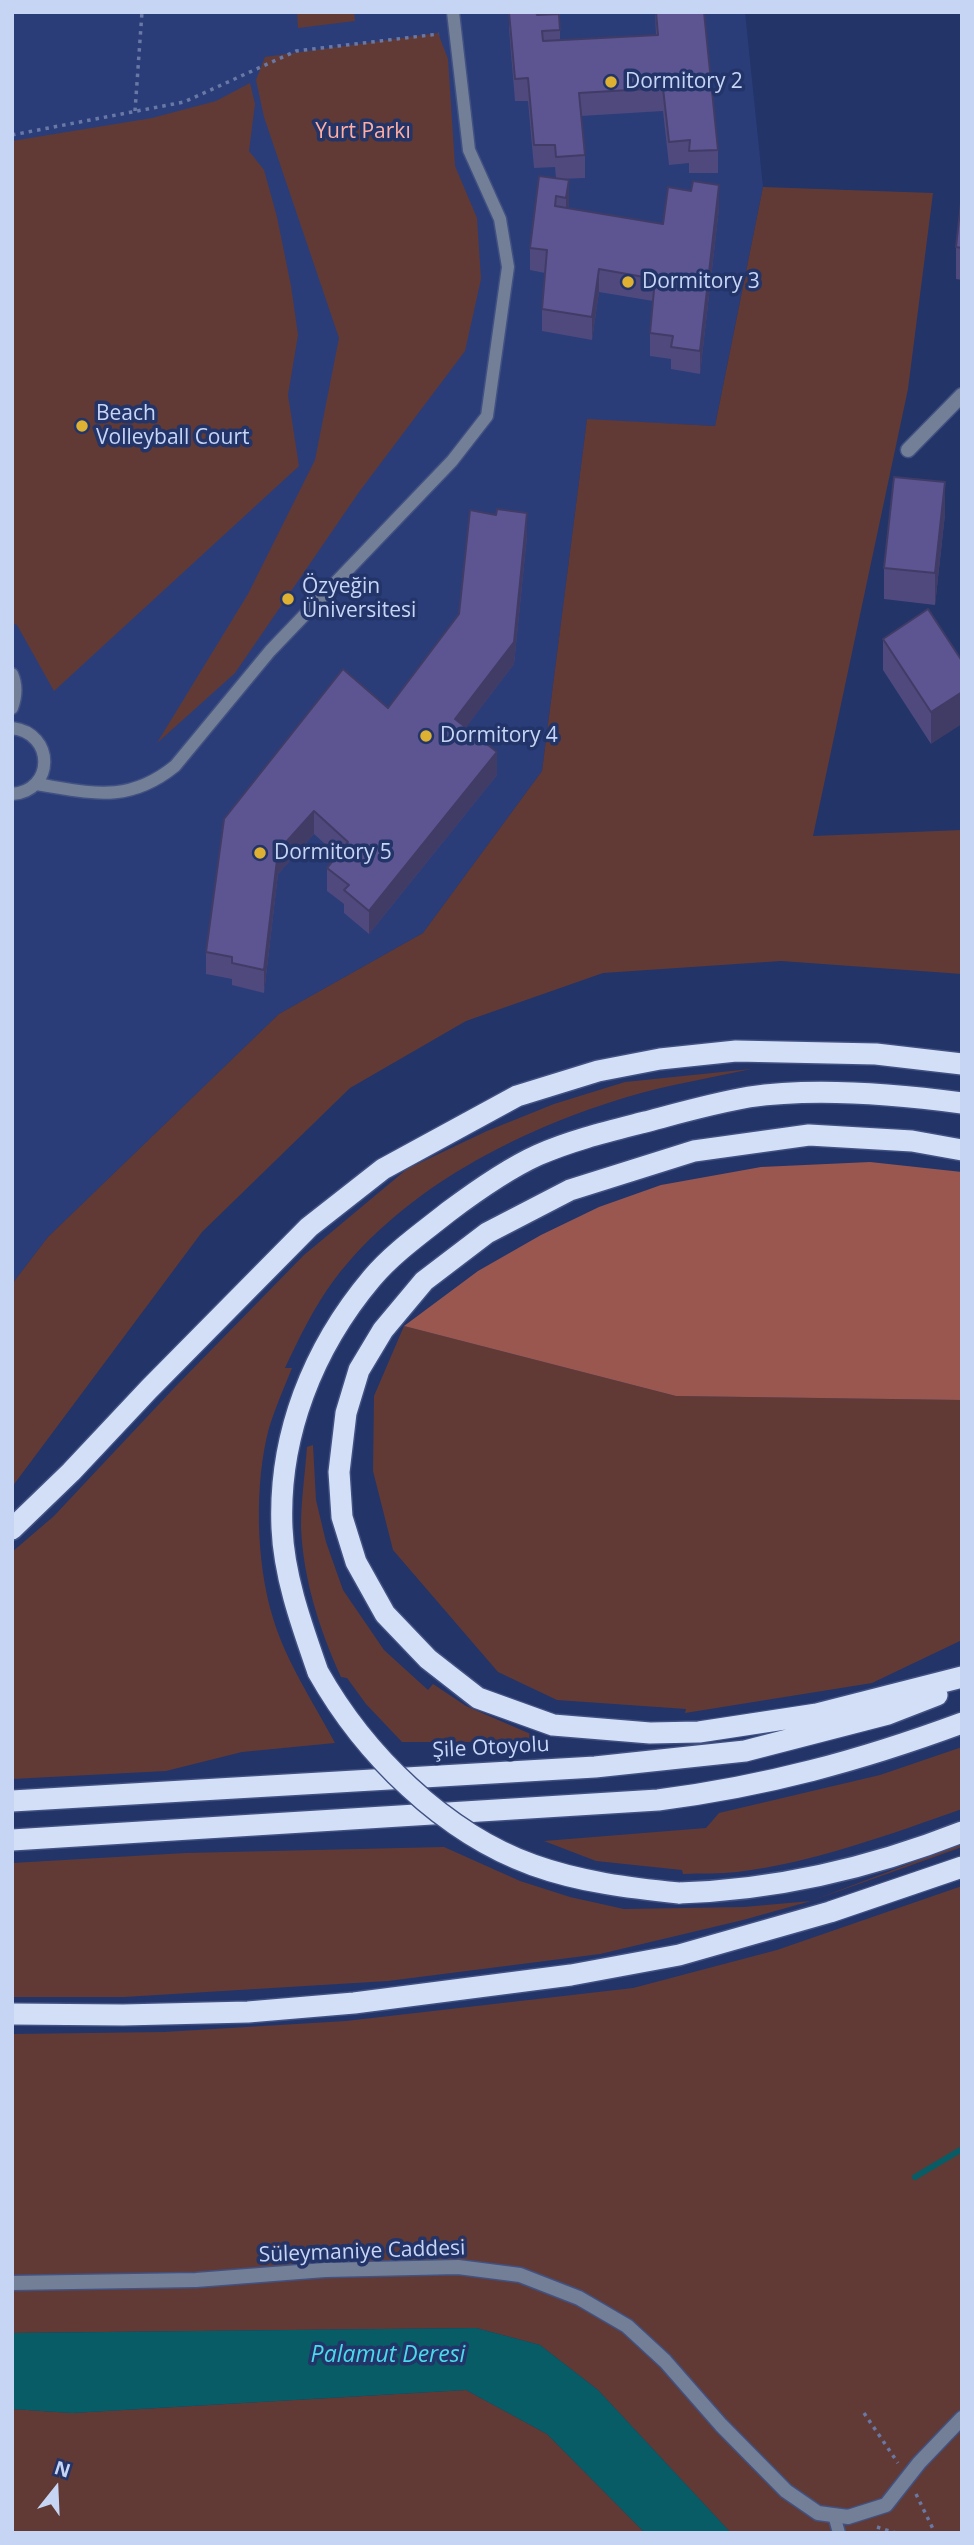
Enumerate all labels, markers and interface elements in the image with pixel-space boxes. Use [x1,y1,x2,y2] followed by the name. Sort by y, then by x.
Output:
[625,69,743,95] place label: Dormitory 2
[603,74,619,90] marker: Dormitory 2
[315,119,411,145] park label: Yurt Parkı
[642,269,760,295] place label: Dormitory 3
[620,274,636,290] marker: Dormitory 3
[96,401,249,451] place label: Beach Volleyball Court
[74,418,90,434] marker: Beach Volleyball Court
[302,574,416,624] place label: Özyeğin Üniversitesi
[280,591,296,607] marker: Özyeğin Üniversitesi
[440,723,558,749] place label: Dormitory 4
[418,728,434,744] marker: Dormitory 4
[274,840,392,866] place label: Dormitory 5
[252,845,268,861] marker: Dormitory 5
[432,1732,550,1764] street label: Şile Otoyolu
[258,2236,466,2268] street label: Süleymaniye Caddesi
[311,2341,465,2369] water label: Palamut Deresi
[21,2454,91,2524] north arrow
[51,2454,74,2484] text: N

